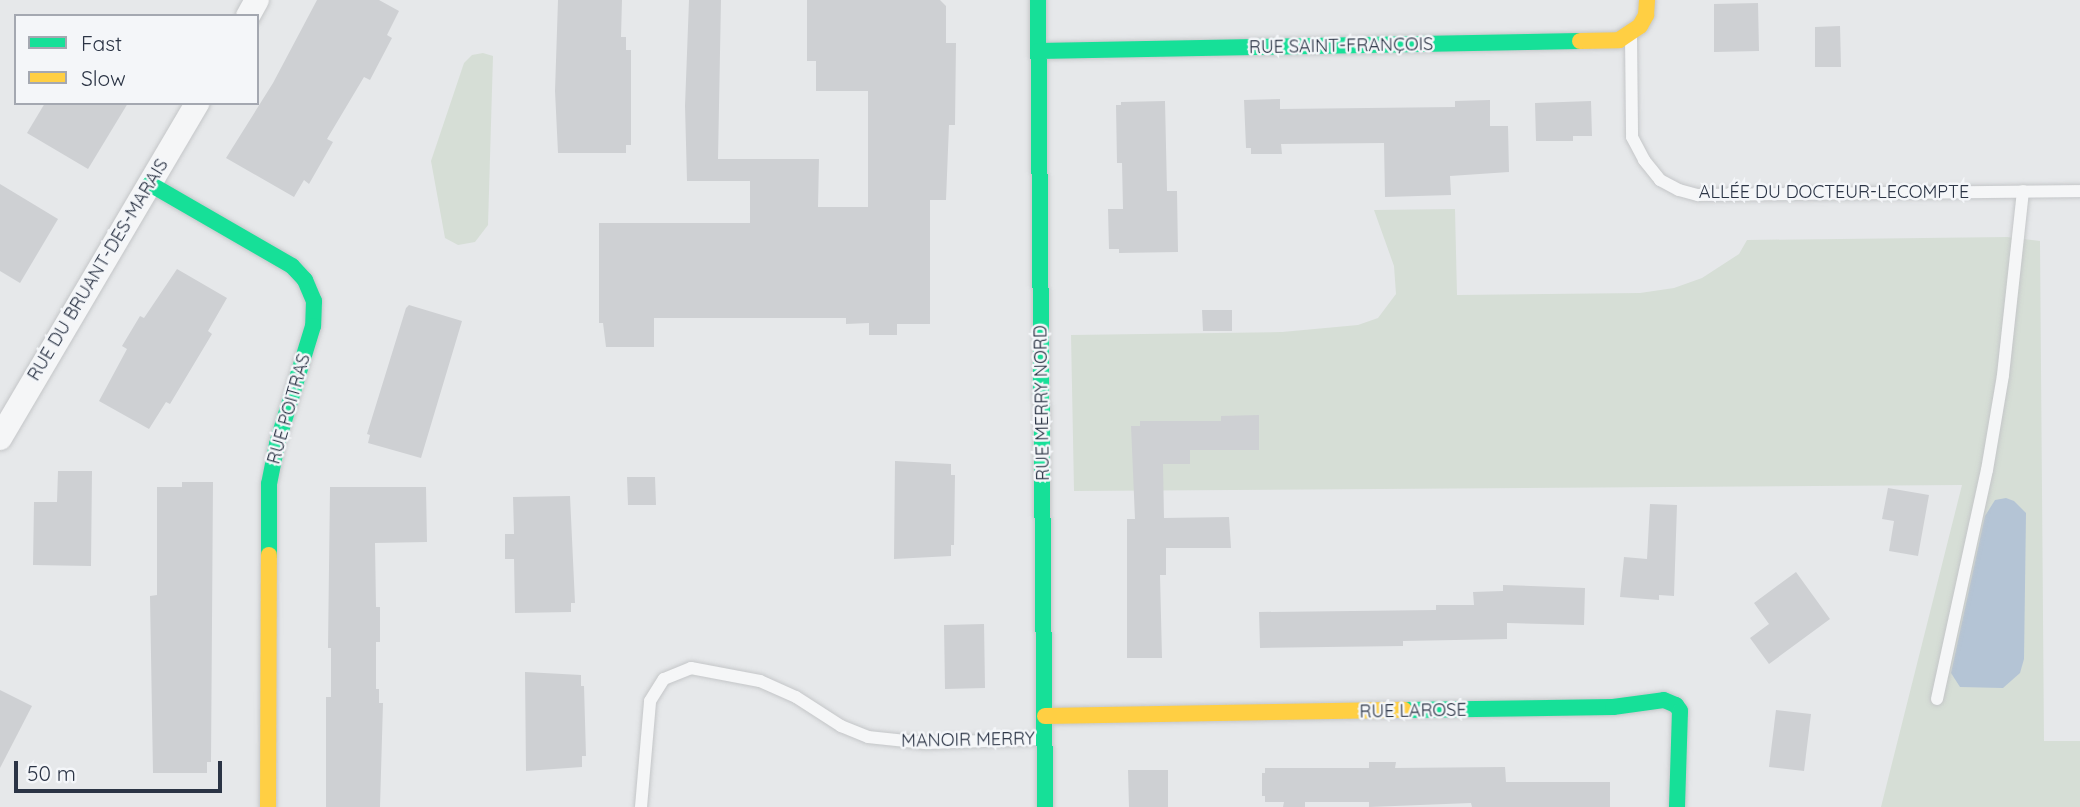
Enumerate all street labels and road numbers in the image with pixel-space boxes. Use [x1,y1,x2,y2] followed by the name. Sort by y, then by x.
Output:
[1249,34,1433,58] street label: RUE SAINT-FRANÇOIS
[23,155,173,385] street label: RUE DU BRUANT-DES-MARAIS
[1699,181,1969,203] street label: ALLÉE DU DOCTEUR-LECOMPTE
[1030,325,1054,481] street label: RUE MERRY NORD
[263,351,315,467] street label: RUE POITRAS
[1359,699,1467,723] street label: RUE LAROSE
[901,728,1035,752] street label: MANOIR MERRY

